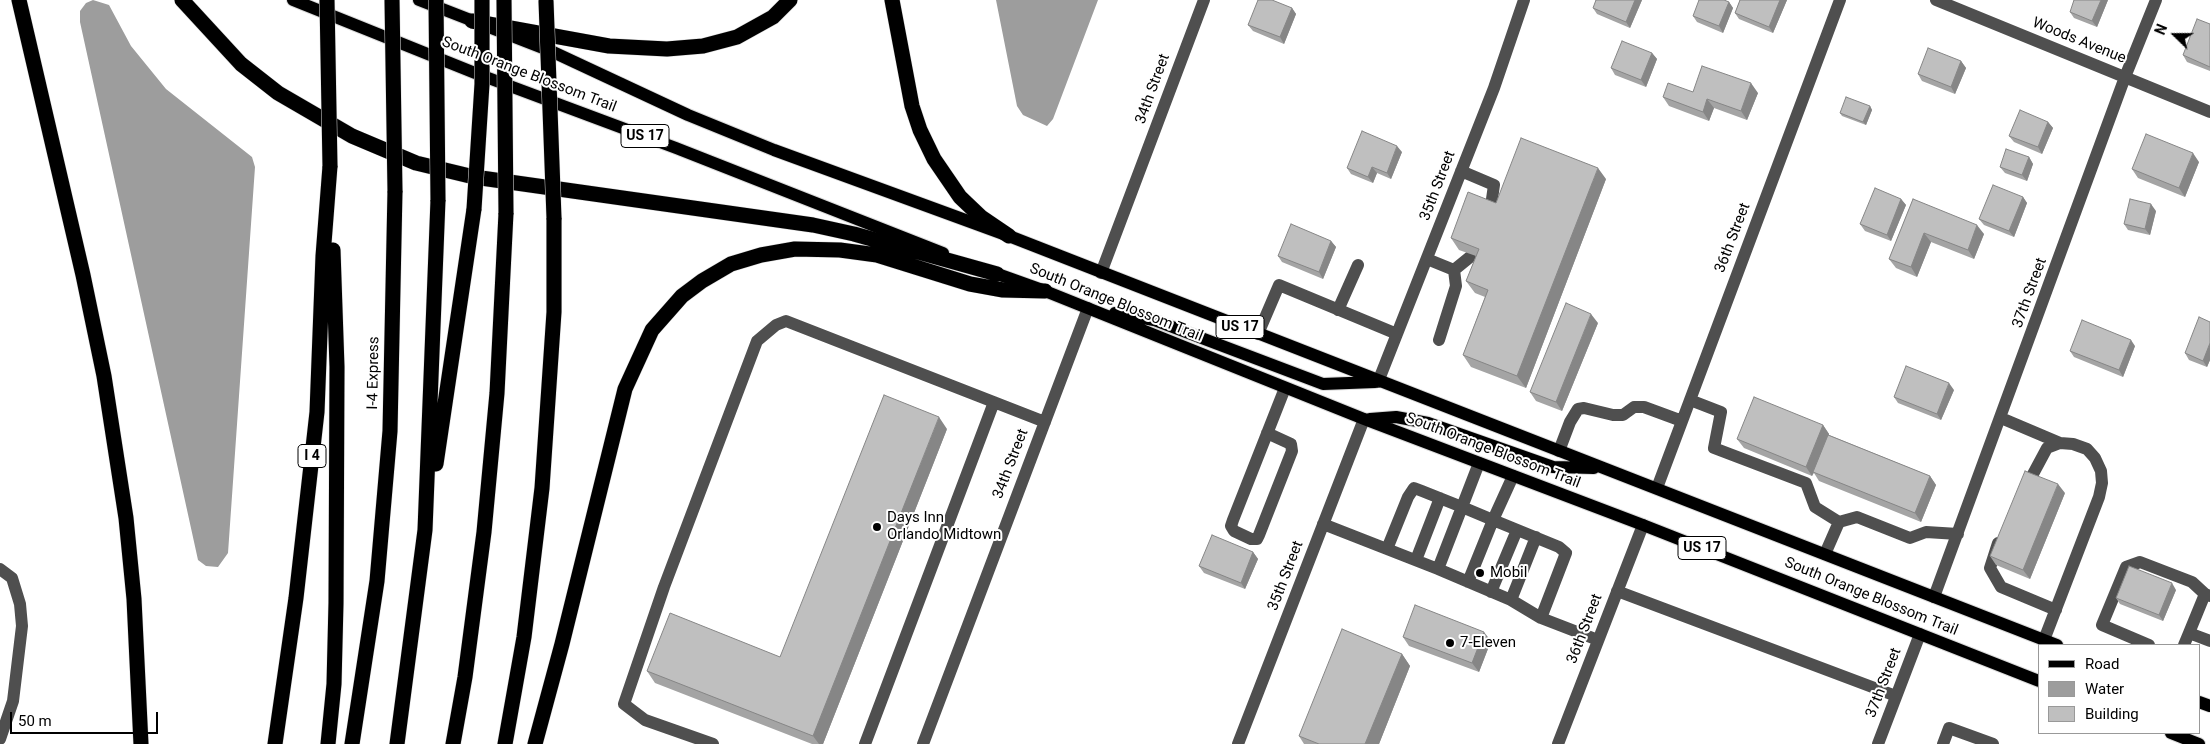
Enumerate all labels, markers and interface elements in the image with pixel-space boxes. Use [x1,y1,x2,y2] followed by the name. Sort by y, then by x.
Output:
[2150,10,2200,60] north arrow
[2030,14,2128,68] street label: Woods Avenue
[2152,22,2170,37] text: N
[439,33,619,117] street label: South Orange Blossom Trail
[1132,51,1174,127] street label: 34th Street
[621,124,669,148] road number: US 17
[1416,149,1460,223] street label: 35th Street
[1711,201,1755,275] street label: 36th Street
[2009,255,2051,331] street label: 37th Street
[1027,260,1205,346] street label: South Orange Blossom Trail
[1216,316,1264,338] road number: US 17
[364,336,384,410] street label: I-4 Express
[1403,409,1583,493] street label: South Orange Blossom Trail
[989,427,1033,501] street label: 34th Street
[298,444,326,468] road number: I 4
[887,509,1001,544] place label: Days Inn Orlando Midtown
[871,521,883,533] marker: Days Inn Orlando Midtown
[1678,536,1726,560] road number: US 17
[1264,539,1308,613] street label: 35th Street
[1782,554,1960,640] street label: South Orange Blossom Trail
[1490,564,1527,582] place label: Mobil
[1474,567,1486,579] marker: Mobil
[1563,592,1607,666] street label: 36th Street
[1460,634,1516,652] place label: 7-Eleven
[1444,637,1456,649] marker: 7-Eleven
[2038,644,2200,734] legend
[1862,646,1906,720] street label: 37th Street
[2085,655,2119,673] text: Road
[2085,680,2124,698] text: Water
[12,702,160,734] scale bar
[2085,705,2139,723] text: Building
[18,712,52,730] text: 50 m

